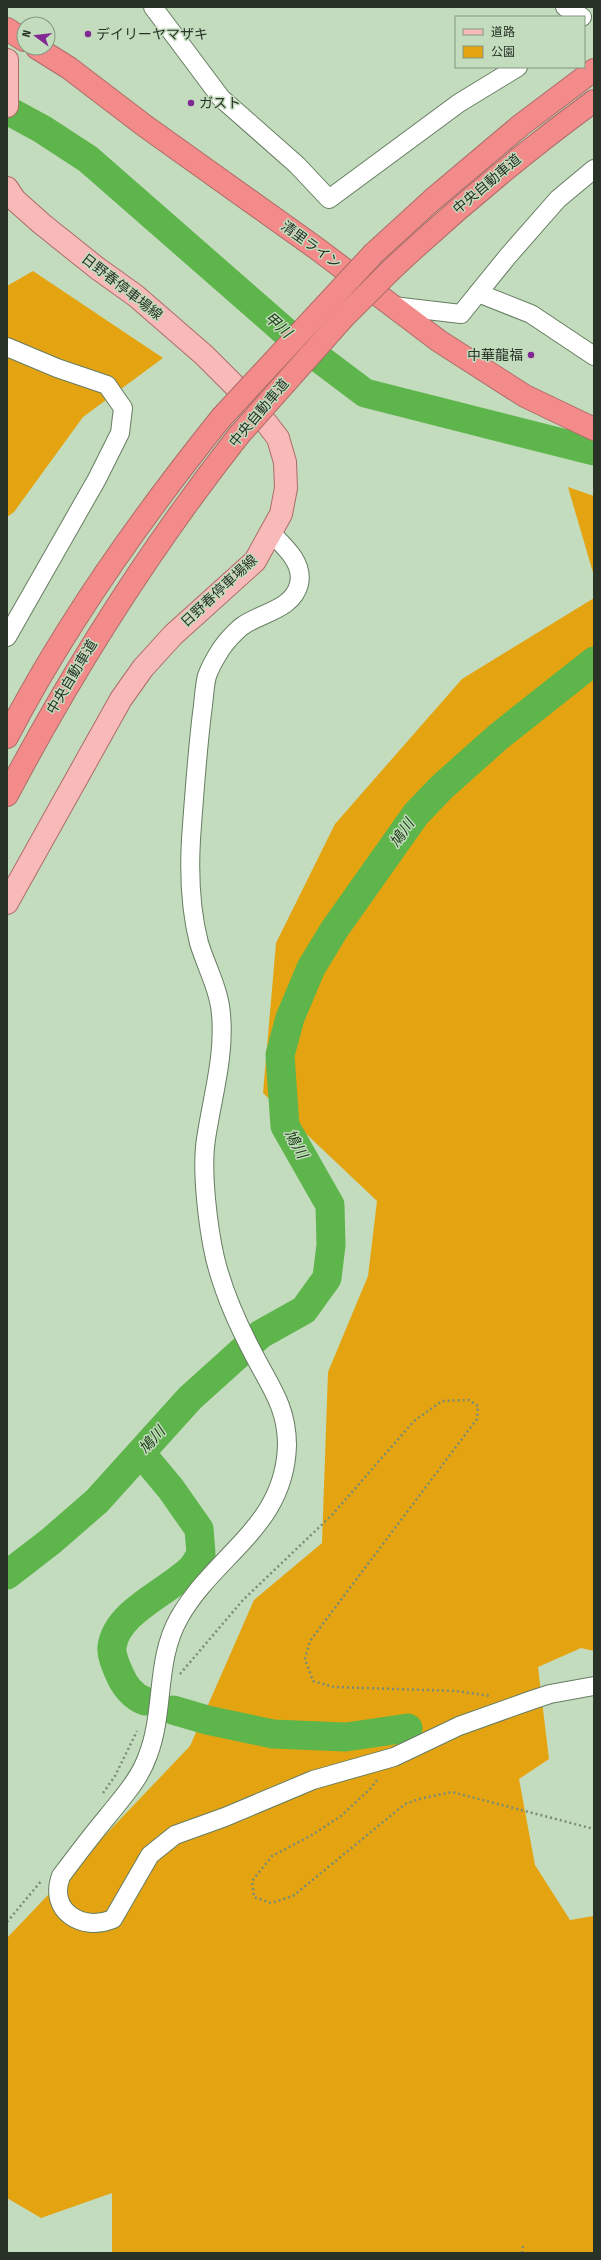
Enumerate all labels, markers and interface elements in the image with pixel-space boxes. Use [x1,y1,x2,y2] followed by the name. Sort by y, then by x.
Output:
[16,16,56,56] north arrow
[455,16,585,68] legend
[491,25,515,39] text: 道路
[96,26,208,43] place label: デイリーヤマザキ
[20,29,34,38] text: N
[83,29,93,39] marker: デイリーヤマザキ
[491,45,515,59] text: 公園
[199,95,241,112] place label: ガスト
[186,98,196,108] marker: ガスト
[449,150,525,218] street label: 中央自動車道
[278,218,344,272] street label: 清里ライン
[78,250,166,324] street label: 日野春停車場線
[261,308,297,343] water label: 甲川
[467,347,523,364] place label: 中華龍福
[526,350,536,360] marker: 中華龍福
[225,375,293,451] street label: 中央自動車道
[177,551,261,631] street label: 日野春停車場線
[43,637,101,717] street label: 中央自動車道
[386,814,419,850] water label: 鳩川
[281,1127,312,1163] water label: 鳩川
[135,1421,170,1457] water label: 鳩川

